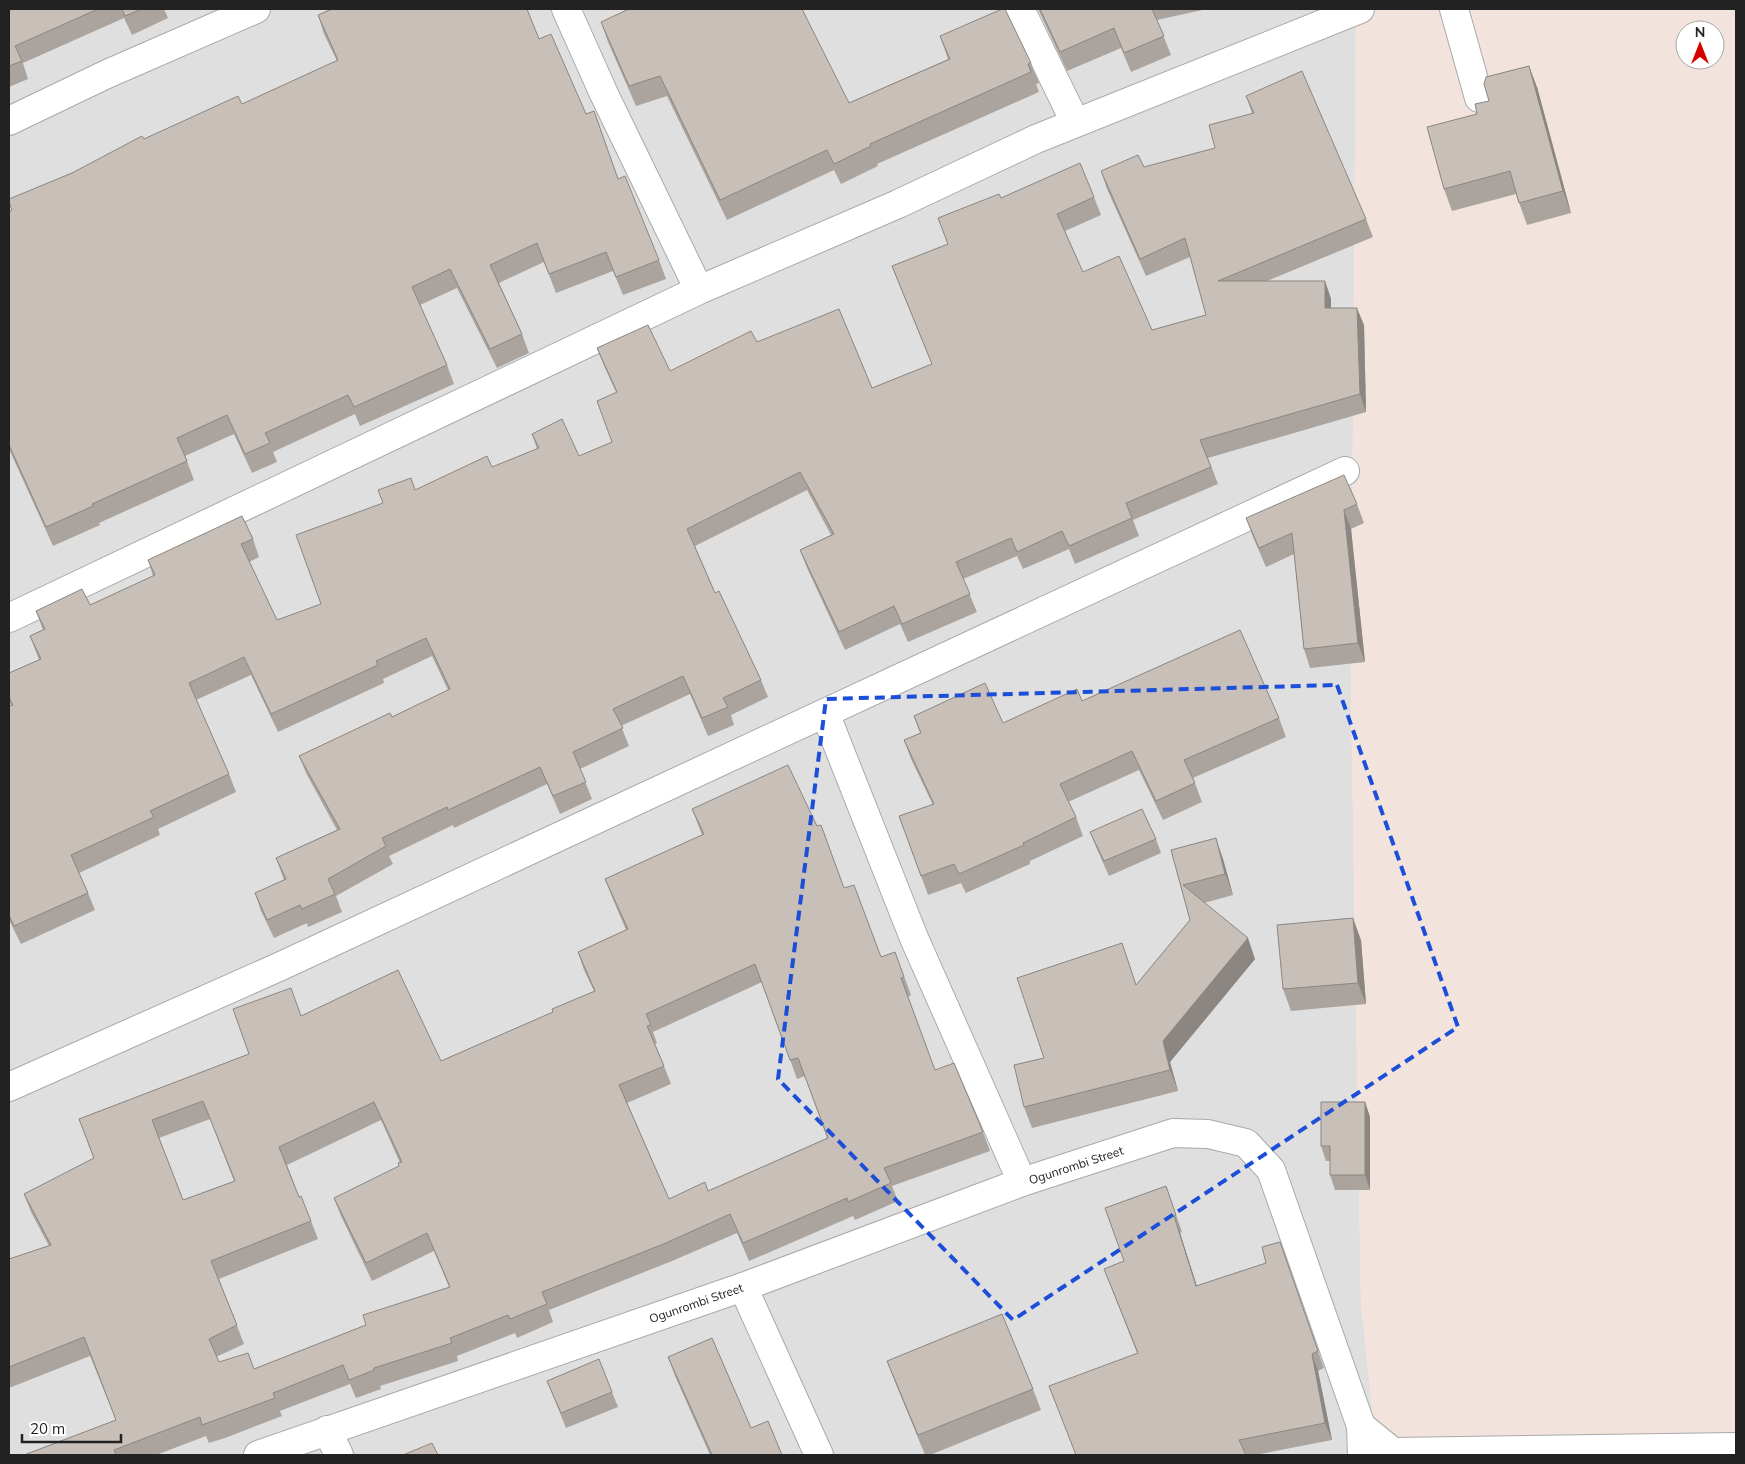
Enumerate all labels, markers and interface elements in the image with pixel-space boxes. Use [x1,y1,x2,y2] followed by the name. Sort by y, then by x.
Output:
[1675,20,1725,70] north arrow
[1695,23,1705,41] text: N
[1027,1143,1125,1187] street label: Ogunrombi Street
[647,1280,745,1326] street label: Ogunrombi Street
[22,1412,121,1444] scale bar
[30,1419,65,1438] text: 20 m

